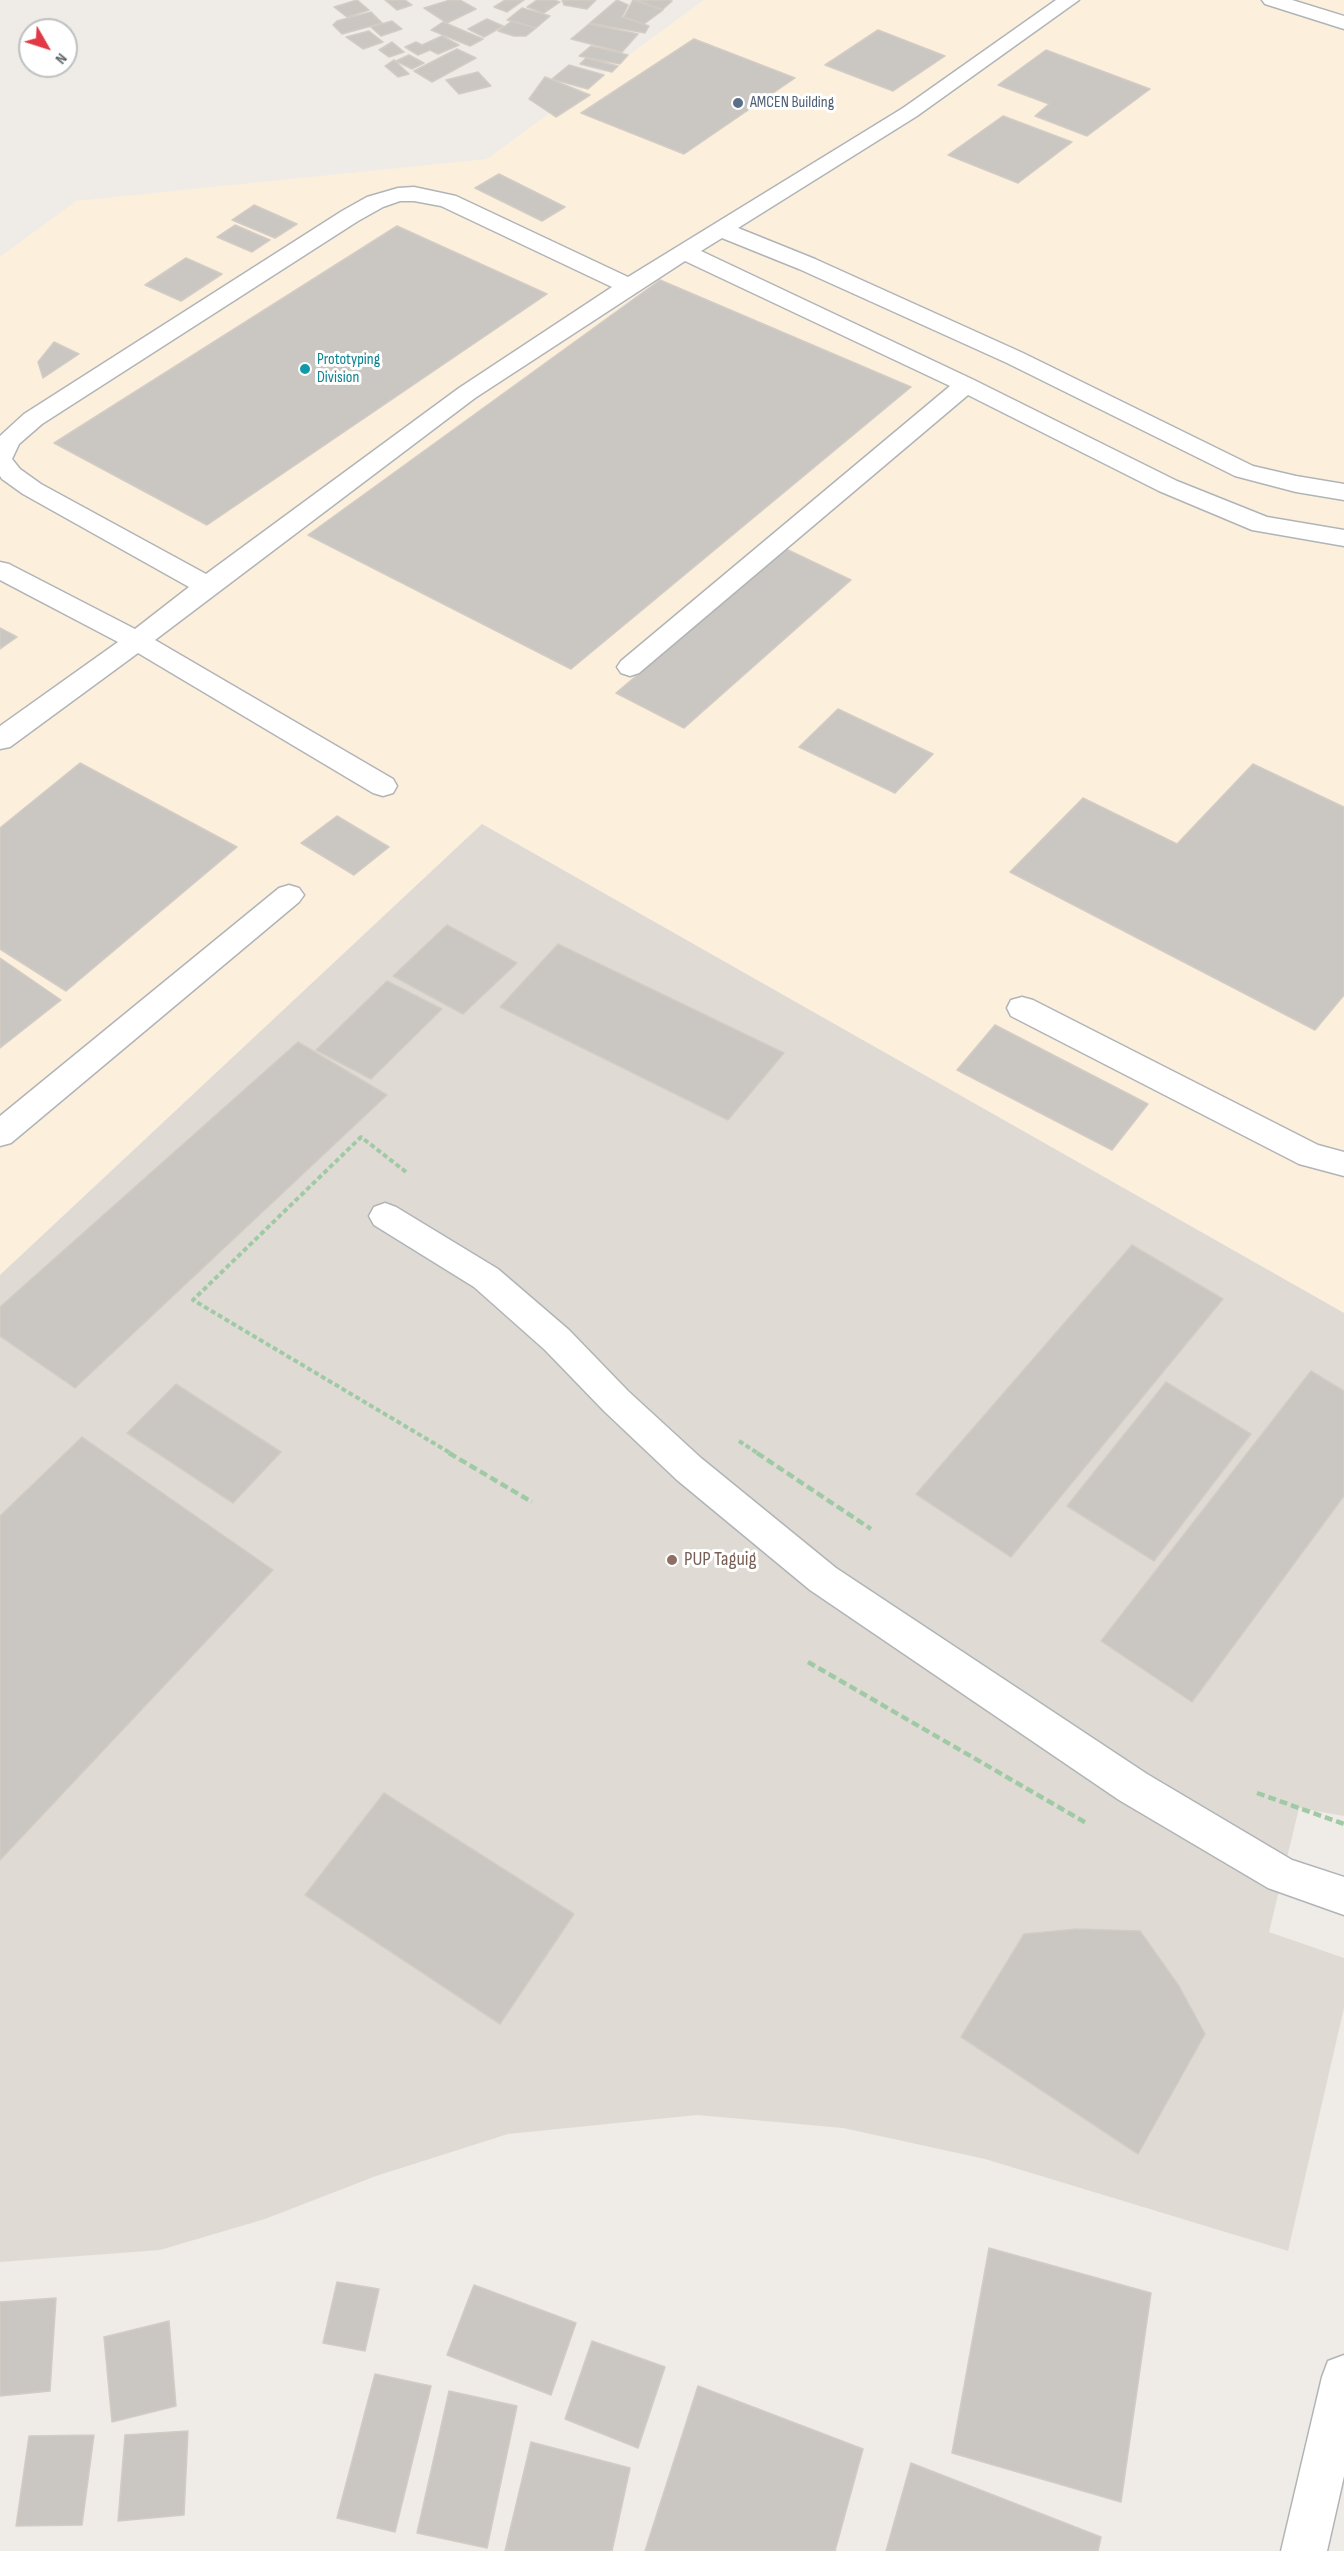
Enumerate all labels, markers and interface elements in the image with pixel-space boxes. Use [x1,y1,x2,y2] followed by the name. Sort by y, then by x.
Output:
[18,18,78,78] north arrow
[51,49,71,68] text: N
[750,93,834,113] place label: AMCEN Building
[731,96,745,110] marker: AMCEN Building
[317,350,380,388] place label: Prototyping Division
[298,362,312,376] marker: Prototyping Division
[684,1548,756,1572] place label: PUP Taguig
[665,1553,679,1567] marker: PUP Taguig

